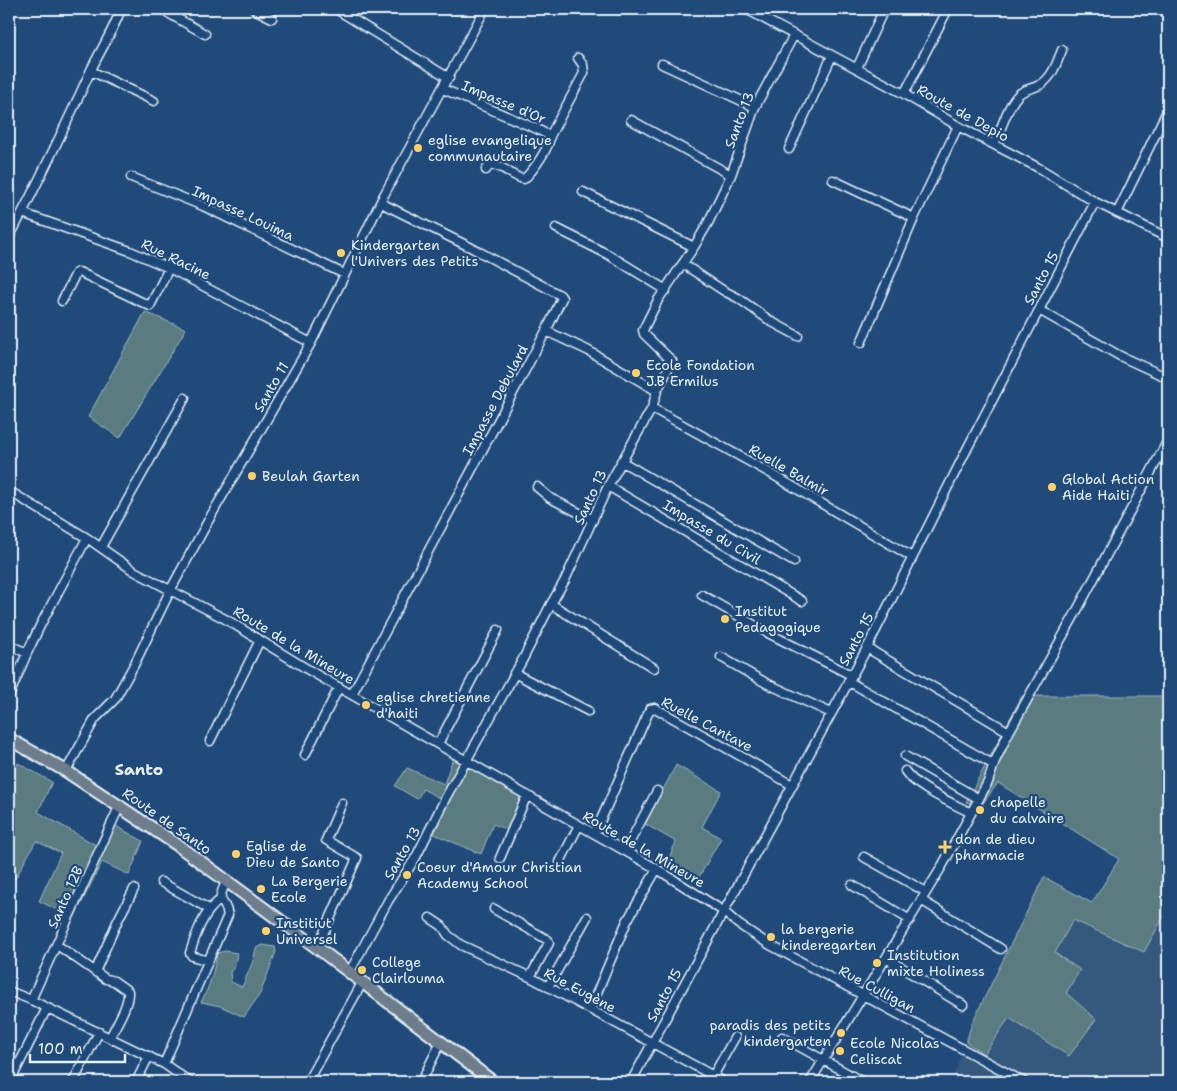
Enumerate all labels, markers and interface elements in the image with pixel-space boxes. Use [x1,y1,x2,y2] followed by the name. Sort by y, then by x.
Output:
[459,76,549,128] street label: Impasse d'Or
[914,80,1012,146] street label: Route de Depio
[720,89,758,151] street label: Santo 13
[428,131,552,165] place label: eglise evangelique communautaire
[412,142,424,154] marker: eglise evangelique communautaire
[189,182,297,245] street label: Impasse Louima
[138,234,214,284] street label: Rue Racine
[351,236,478,270] place label: Kindergarten l'Univers des Petits
[335,247,347,259] marker: Kindergarten l'Univers des Petits
[1019,248,1063,308] street label: Santo 15
[458,341,532,459] street label: Impasse Debulard
[646,356,755,390] place label: Ecole Fondation J.B Ermilus
[249,359,293,415] street label: Santo 11
[630,367,642,379] marker: Ecole Fondation J.B Ermilus
[746,440,833,500] street label: Ruelle Balmir
[262,467,360,485] place label: Beulah Garten
[569,467,611,527] street label: Santo 13
[246,470,258,482] marker: Beulah Garten
[1062,470,1155,504] place label: Global Action Aide Haiti
[1046,481,1058,493] marker: Global Action Aide Haiti
[660,496,765,569] street label: Impasse du Civil
[230,602,358,688] street label: Route de la Mineure
[735,602,821,636] place label: Institut Pedagogique
[834,609,878,669] street label: Santo 15
[719,613,731,625] marker: Institut Pedagogique
[376,688,491,722] place label: eglise chretienne d'haiti
[658,692,756,756] street label: Ruelle Cantave
[360,699,372,711] marker: eglise chretienne d'haiti
[115,759,163,780] district label: Santo
[119,784,215,858] street label: Route de Santo
[990,793,1064,827] place label: chapelle du calvaire
[974,804,986,816] marker: chapelle du calvaire
[580,807,709,891] street label: Route de la Mineure
[380,823,424,883] street label: Santo 13
[955,830,1035,864] place label: don de dieu pharmacie
[246,837,340,871] place label: Eglise de Dieu de Santo
[939,841,951,853] marker: don de dieu pharmacie
[230,848,242,860] marker: Eglise de Dieu de Santo
[417,858,582,892] place label: Coeur d'Amour Christian Academy School
[43,863,87,931] street label: Santo 12B
[401,869,413,881] marker: Coeur d'Amour Christian Academy School
[271,872,348,906] place label: La Bergerie Ecole
[255,883,267,895] marker: La Bergerie Ecole
[276,914,338,948] place label: Institiut Universel
[781,920,877,954] place label: la bergerie kinderegarten
[260,925,272,937] marker: Institiut Universel
[765,931,777,943] marker: la bergerie kinderegarten
[887,946,985,980] place label: Institution mixte Holiness
[372,953,445,987] place label: College Clairlouma
[871,957,883,969] marker: Institution mixte Holiness
[836,961,919,1017] street label: Rue Culligan
[356,964,368,976] marker: College Clairlouma
[541,964,619,1017] street label: Rue Eugène
[642,965,686,1025] street label: Santo 15
[710,1016,831,1050] place label: paradis des petits kindergarten
[835,1027,847,1039] marker: paradis des petits kindergarten
[30,1031,125,1063] scale bar
[850,1034,940,1068] place label: Ecole Nicolas Celiscat
[38,1039,83,1059] text: 100 m
[834,1045,846,1057] marker: Ecole Nicolas Celiscat

